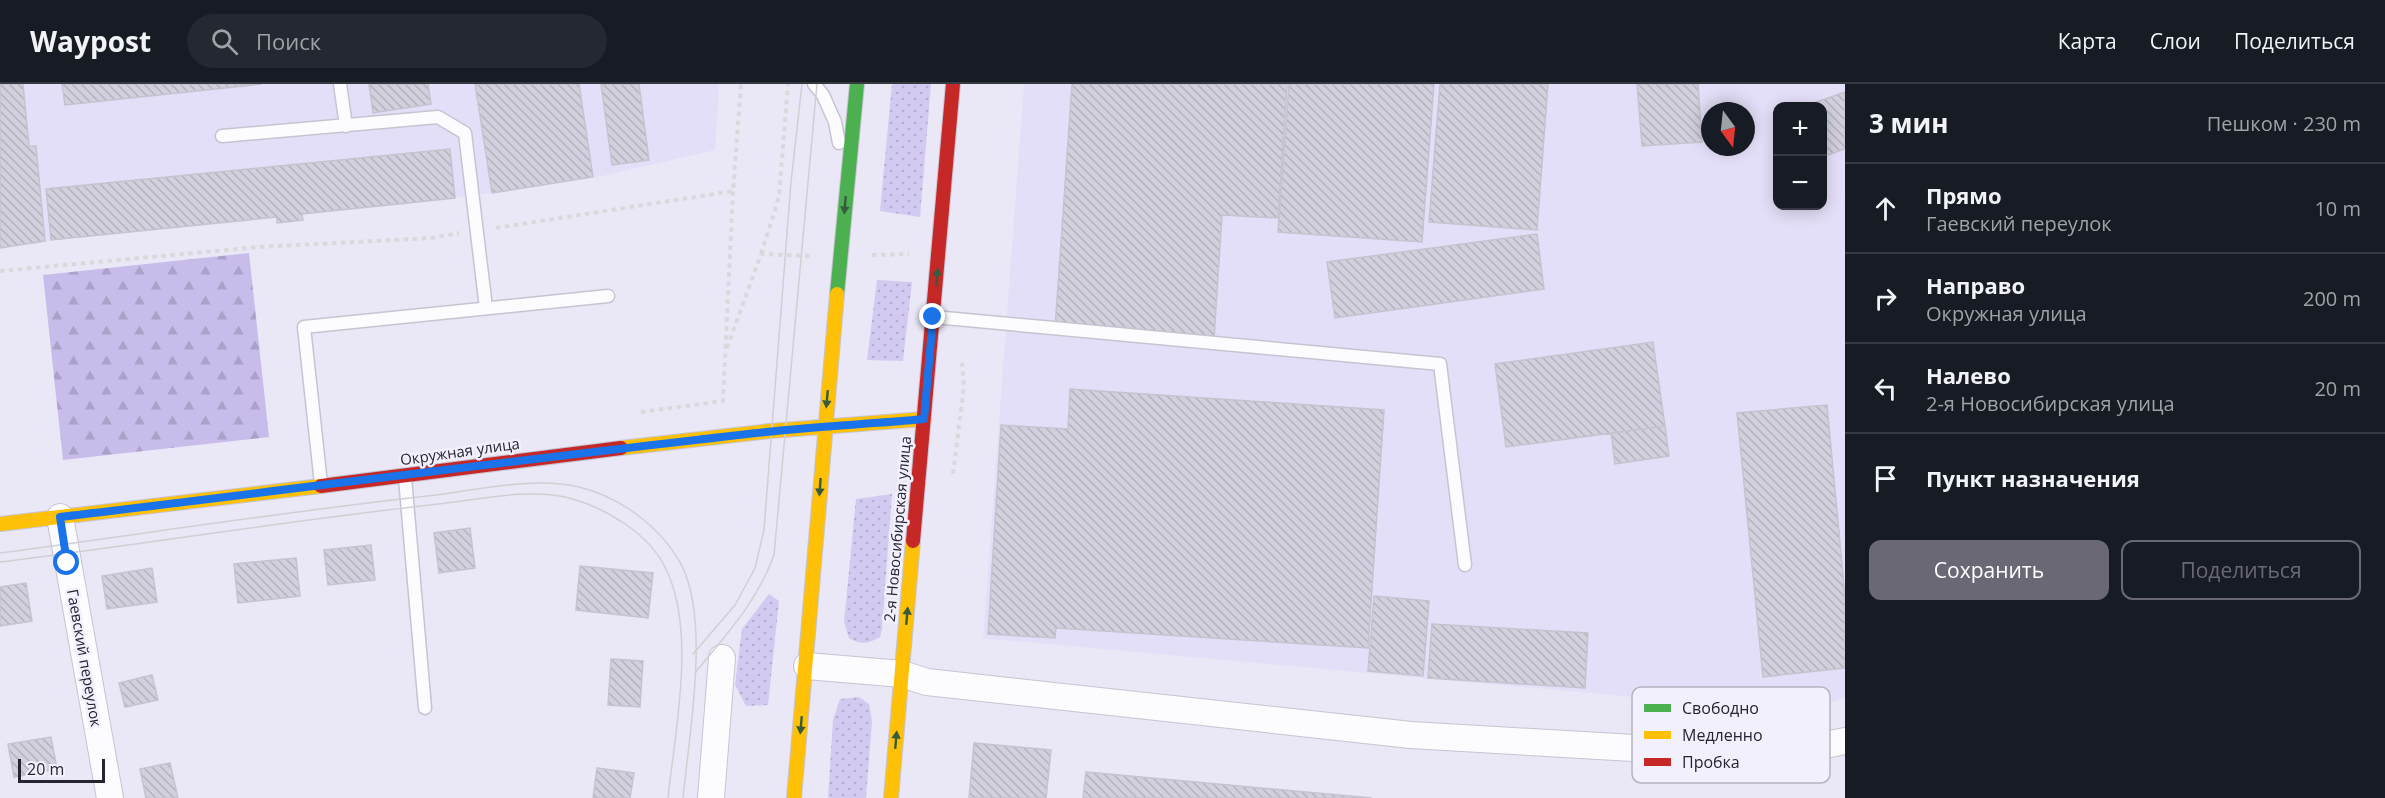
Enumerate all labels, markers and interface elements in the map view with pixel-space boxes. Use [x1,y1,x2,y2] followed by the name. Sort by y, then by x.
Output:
[187,14,607,68] search box
[30,22,151,60] text: Waypost
[208,25,241,58] icon: search
[256,26,321,56] text: Поиск
[2058,27,2117,55] text: Карта
[2150,27,2201,55] text: Слои
[2234,27,2355,55] text: Поделиться
[1701,102,1755,156] north arrow
[1773,102,1827,210] map controls
[1773,102,1827,156] button: +
[1869,105,1949,141] text: 3 мин
[2207,110,2361,137] text: Пешком · 230 m
[1773,156,1827,210] button: −
[1926,180,2002,210] text: Прямо
[1869,192,1902,225] icon: ahead
[840,195,850,214] one-way arrow
[2314,195,2361,222] text: 10 m
[1926,210,2112,237] text: Гаевский переулок
[932,267,942,286] one-way arrow
[1926,270,2025,300] text: Направо
[1869,282,1902,315] icon: right
[2303,285,2361,312] text: 200 m
[1926,300,2087,327] text: Окружная улица
[919,303,945,329] route end
[1926,360,2011,390] text: Налево
[1869,372,1902,405] icon: left
[2314,375,2361,402] text: 20 m
[822,390,832,409] one-way arrow
[1926,390,2175,417] text: 2-я Новосибирская улица
[399,433,521,469] street label: Окружная улица
[879,435,915,623] street label: 2-я Новосибирская улица
[1869,462,1902,495] icon: arrive
[1926,463,2140,493] text: Пункт назначения
[815,477,825,496] one-way arrow
[1869,540,2109,600] button: Сохранить
[2121,540,2361,600] button: Поделиться
[53,549,79,575] route start
[63,588,107,728] street label: Гаевский переулок
[902,606,912,625] one-way arrow
[1632,687,1830,783] legend
[1682,697,1759,719] text: Свободно
[796,715,806,734] one-way arrow
[1682,724,1763,746] text: Медленно
[891,730,901,749] one-way arrow
[1682,751,1740,773] text: Пробка
[18,756,105,784] scale bar
[27,758,64,780] text: 20 m

